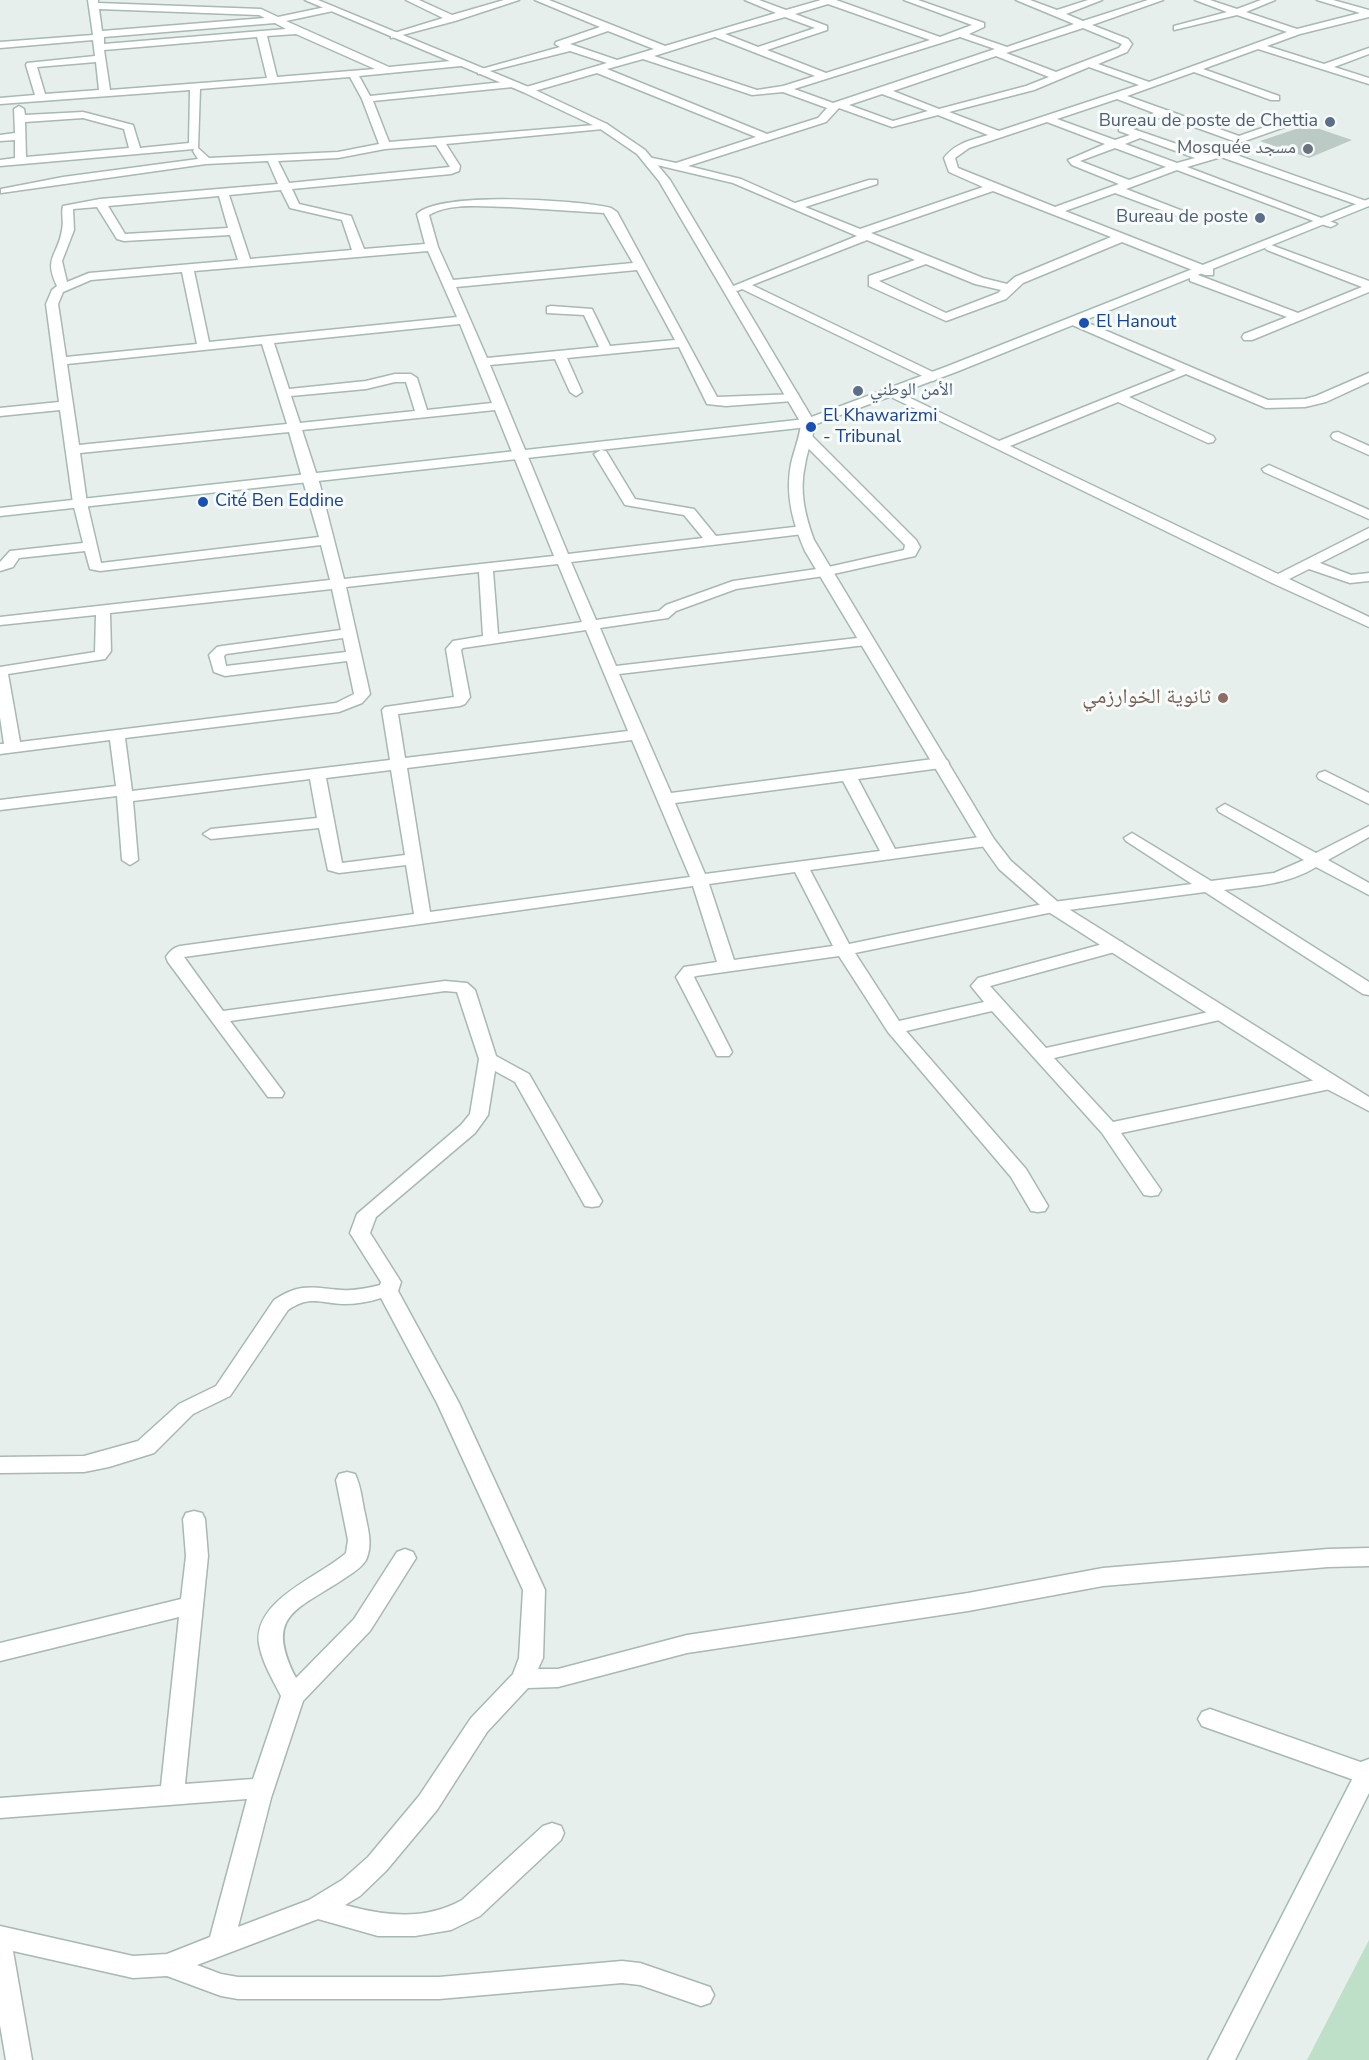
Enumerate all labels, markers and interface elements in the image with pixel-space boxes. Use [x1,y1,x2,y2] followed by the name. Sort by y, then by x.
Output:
[1099,111,1318,133] place label: Bureau de poste de Chettia
[1323,115,1337,129] marker: Bureau de poste de Chettia
[1177,138,1296,160] place label: Mosquée مسجد
[1301,142,1315,156] marker: Mosquée مسجد
[1116,207,1248,229] place label: Bureau de poste
[1253,211,1267,225] marker: Bureau de poste
[1096,312,1176,334] place label: El Hanout
[1077,316,1091,330] marker: El Hanout
[870,380,953,402] place label: الأمن الوطني
[851,384,865,398] marker: الأمن الوطني
[823,406,937,448] place label: El Khawarizmi - Tribunal
[804,420,818,434] marker: El Khawarizmi - Tribunal
[215,491,344,513] place label: Cité Ben Eddine
[196,495,210,509] marker: Cité Ben Eddine
[1082,685,1211,711] place label: ثانوية الخوارزمي
[1216,691,1230,705] marker: ثانوية الخوارزمي

